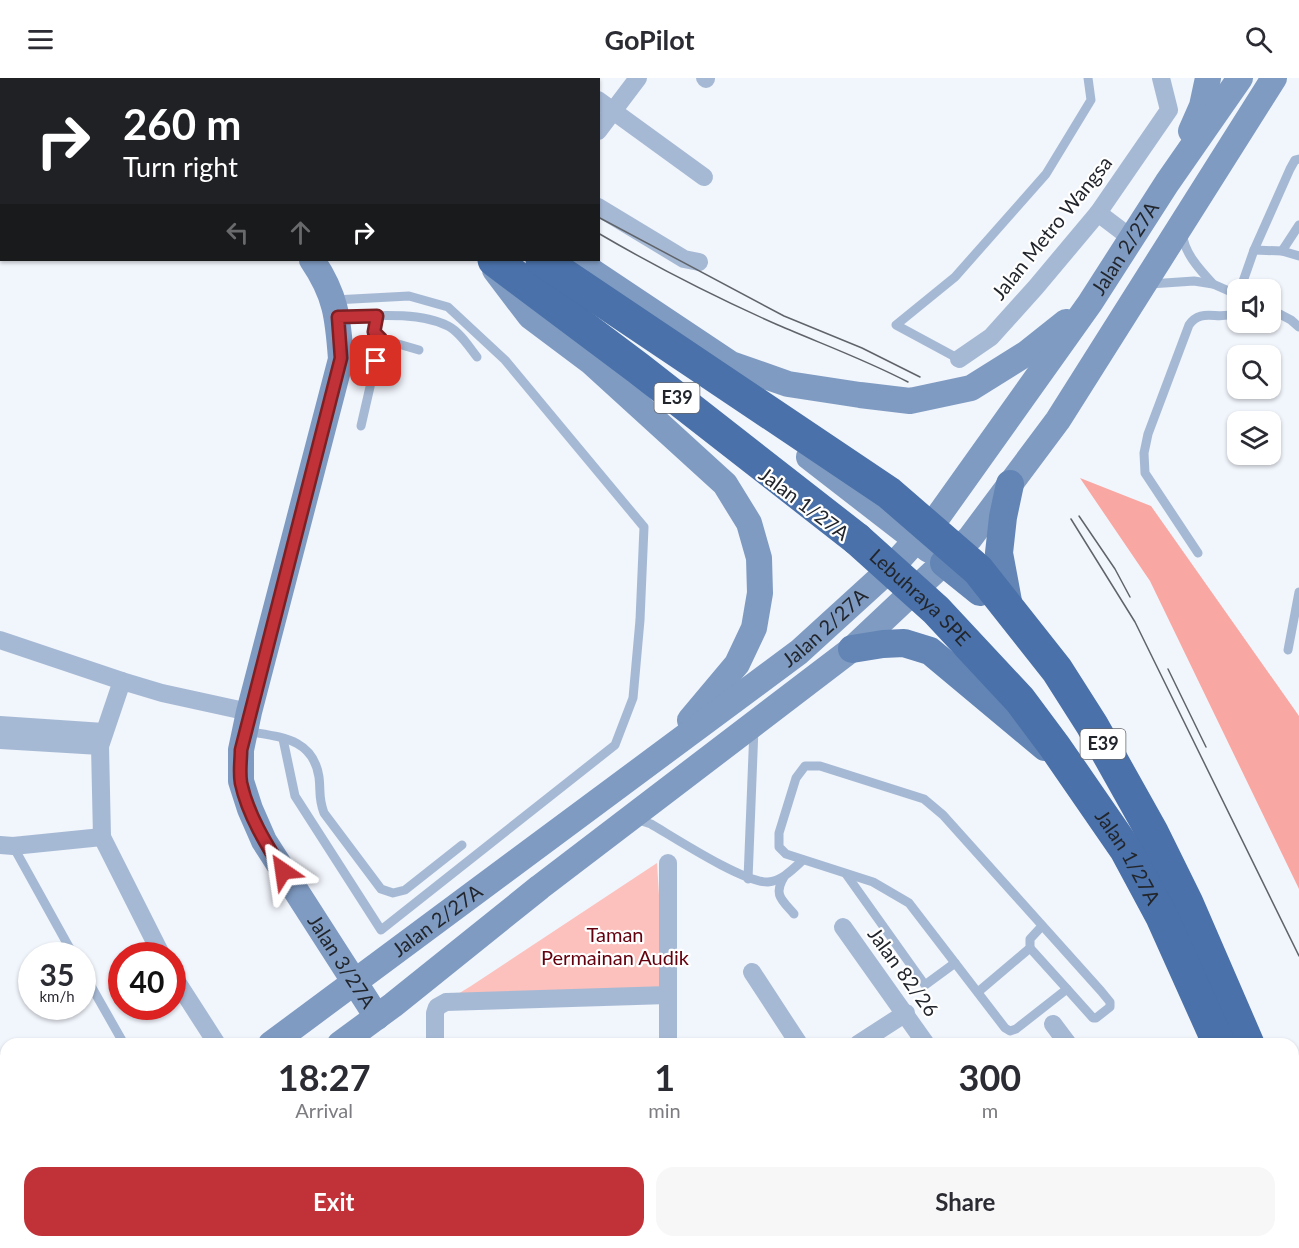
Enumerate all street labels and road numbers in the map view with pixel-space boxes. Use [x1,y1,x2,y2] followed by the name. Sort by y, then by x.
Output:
[986,151,1116,304] street label: Jalan Metro Wangsa
[1085,196,1163,299] street label: Jalan 2/27A
[654,383,700,413] road number: E39
[755,462,855,545] street label: Jalan 1/27A
[865,543,976,650] street label: Lebuhraya SPE
[777,582,872,671] street label: Jalan 2/27A
[1080,729,1126,759] road number: E39
[1091,805,1166,909] street label: Jalan 1/27A
[387,878,487,961] street label: Jalan 2/27A
[303,910,381,1013] street label: Jalan 3/27A
[863,922,944,1021] street label: Jalan 82/26

